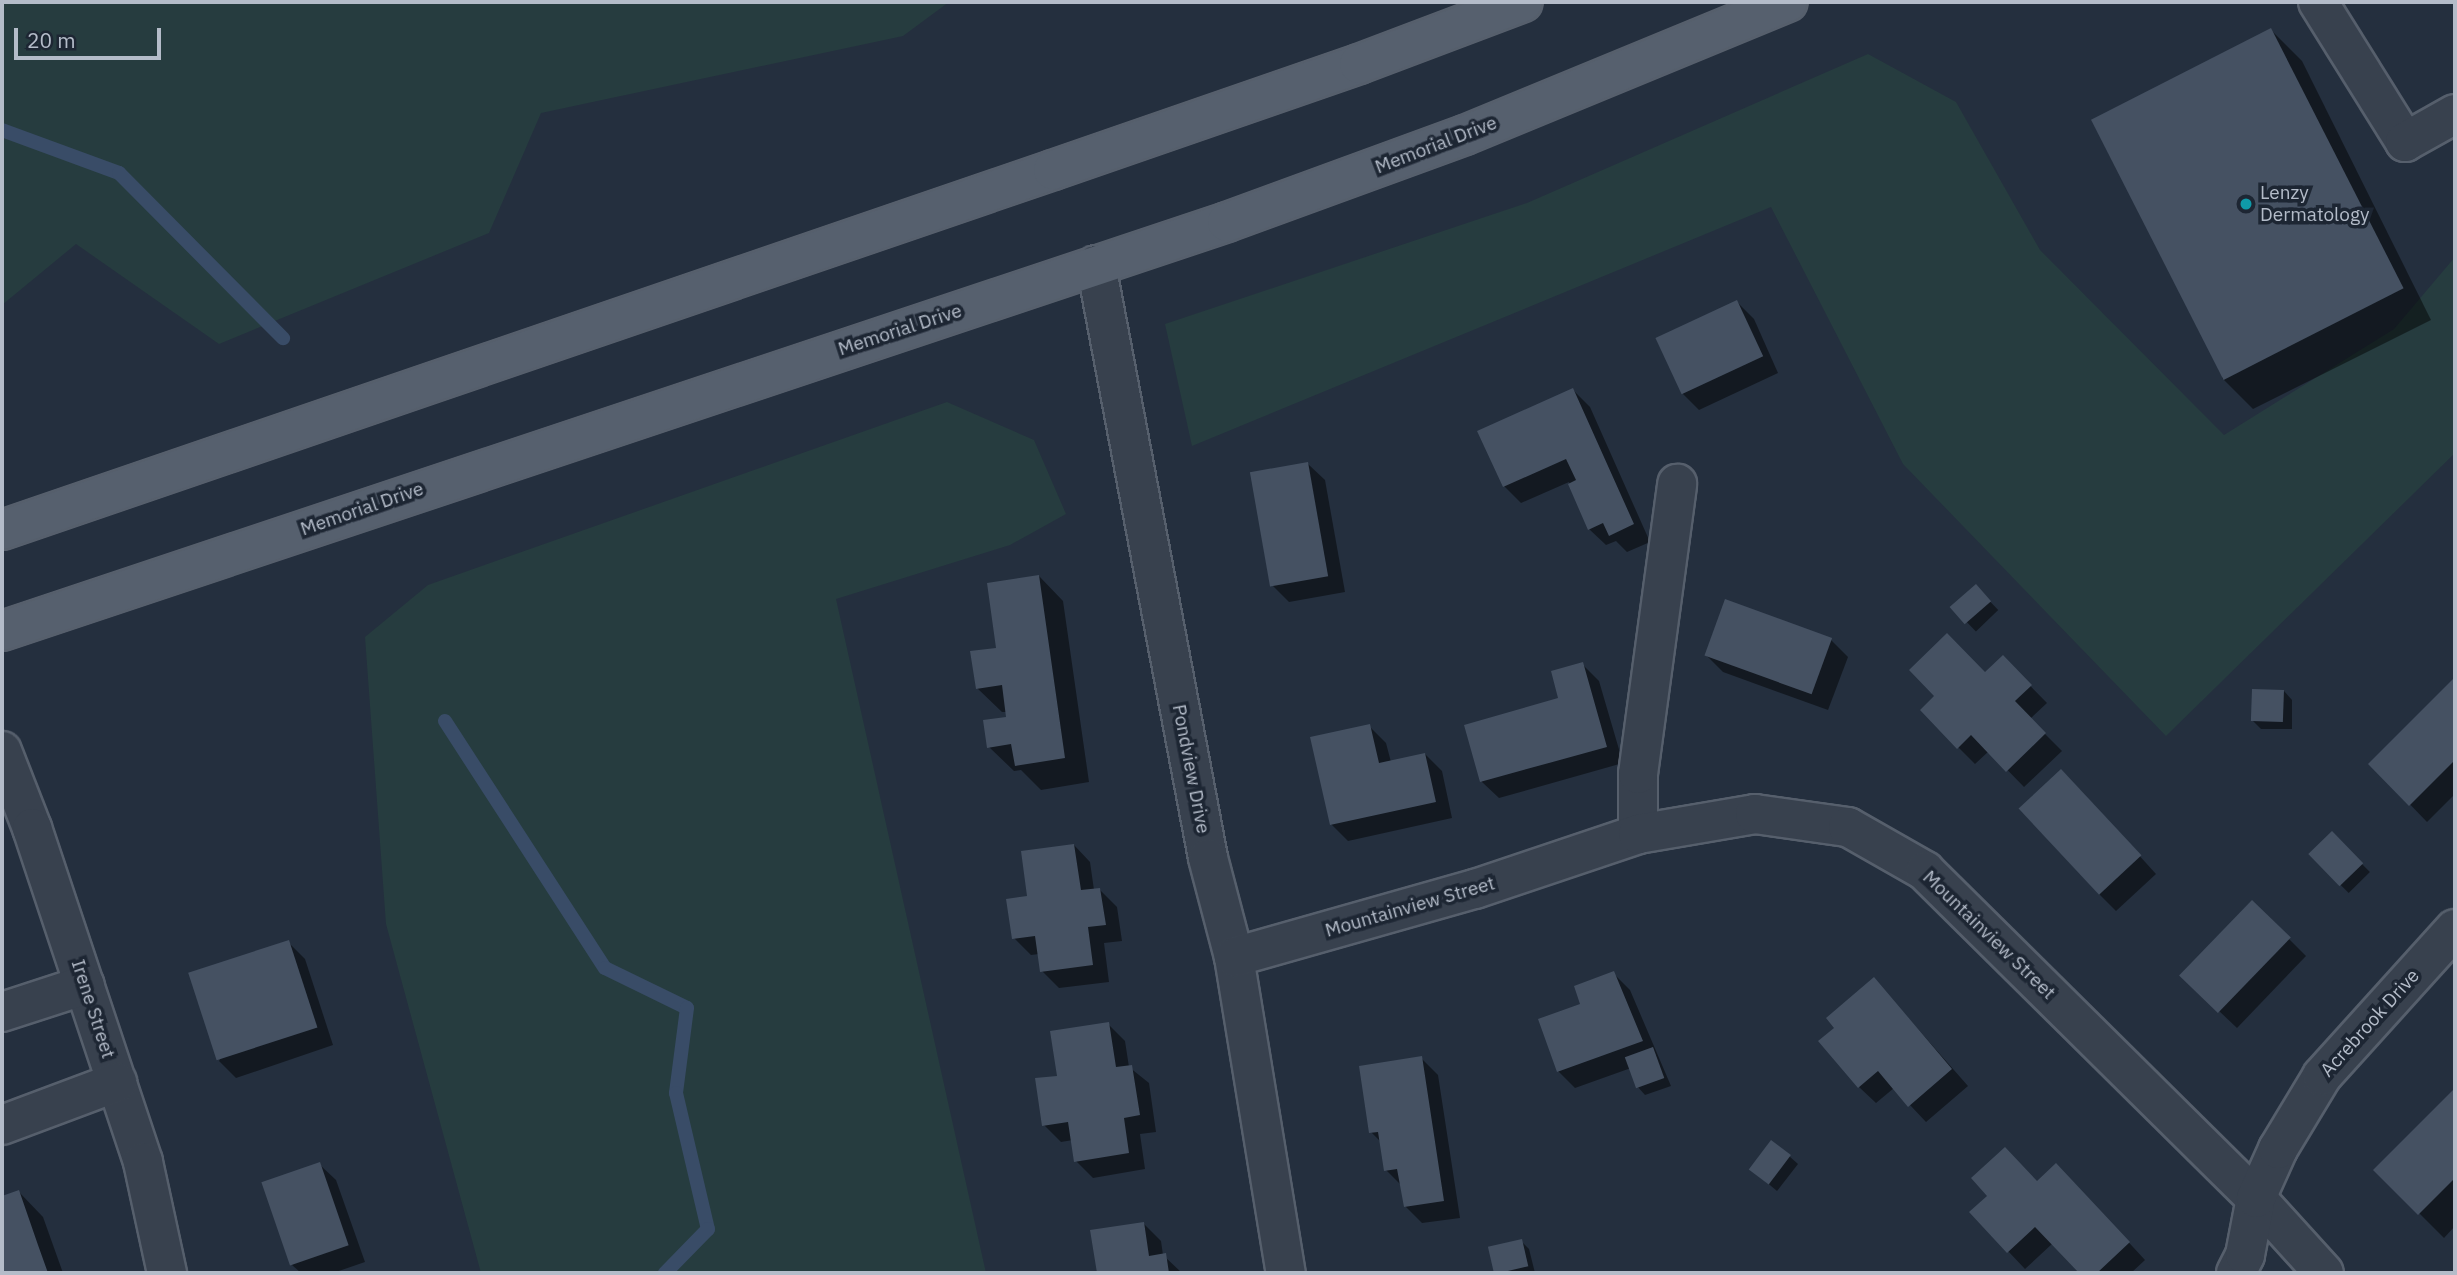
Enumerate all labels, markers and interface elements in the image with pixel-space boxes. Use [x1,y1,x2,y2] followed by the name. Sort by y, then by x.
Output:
[18,14,164,58] scale bar
[27,26,76,54] text: 20 m
[1372,111,1500,179] street label: Memorial Drive
[2260,182,2370,226] place label: Lenzy Dermatology
[2238,196,2254,212] marker: Lenzy Dermatology
[835,299,965,361] street label: Memorial Drive
[297,477,427,541] street label: Memorial Drive
[1167,702,1215,836] street label: Pondview Drive
[1918,866,2060,1004] street label: Mountainview Street
[1323,872,1497,942] street label: Mountainview Street
[66,957,120,1061] street label: Irene Street
[2316,965,2424,1081] street label: Acrebrook Drive

